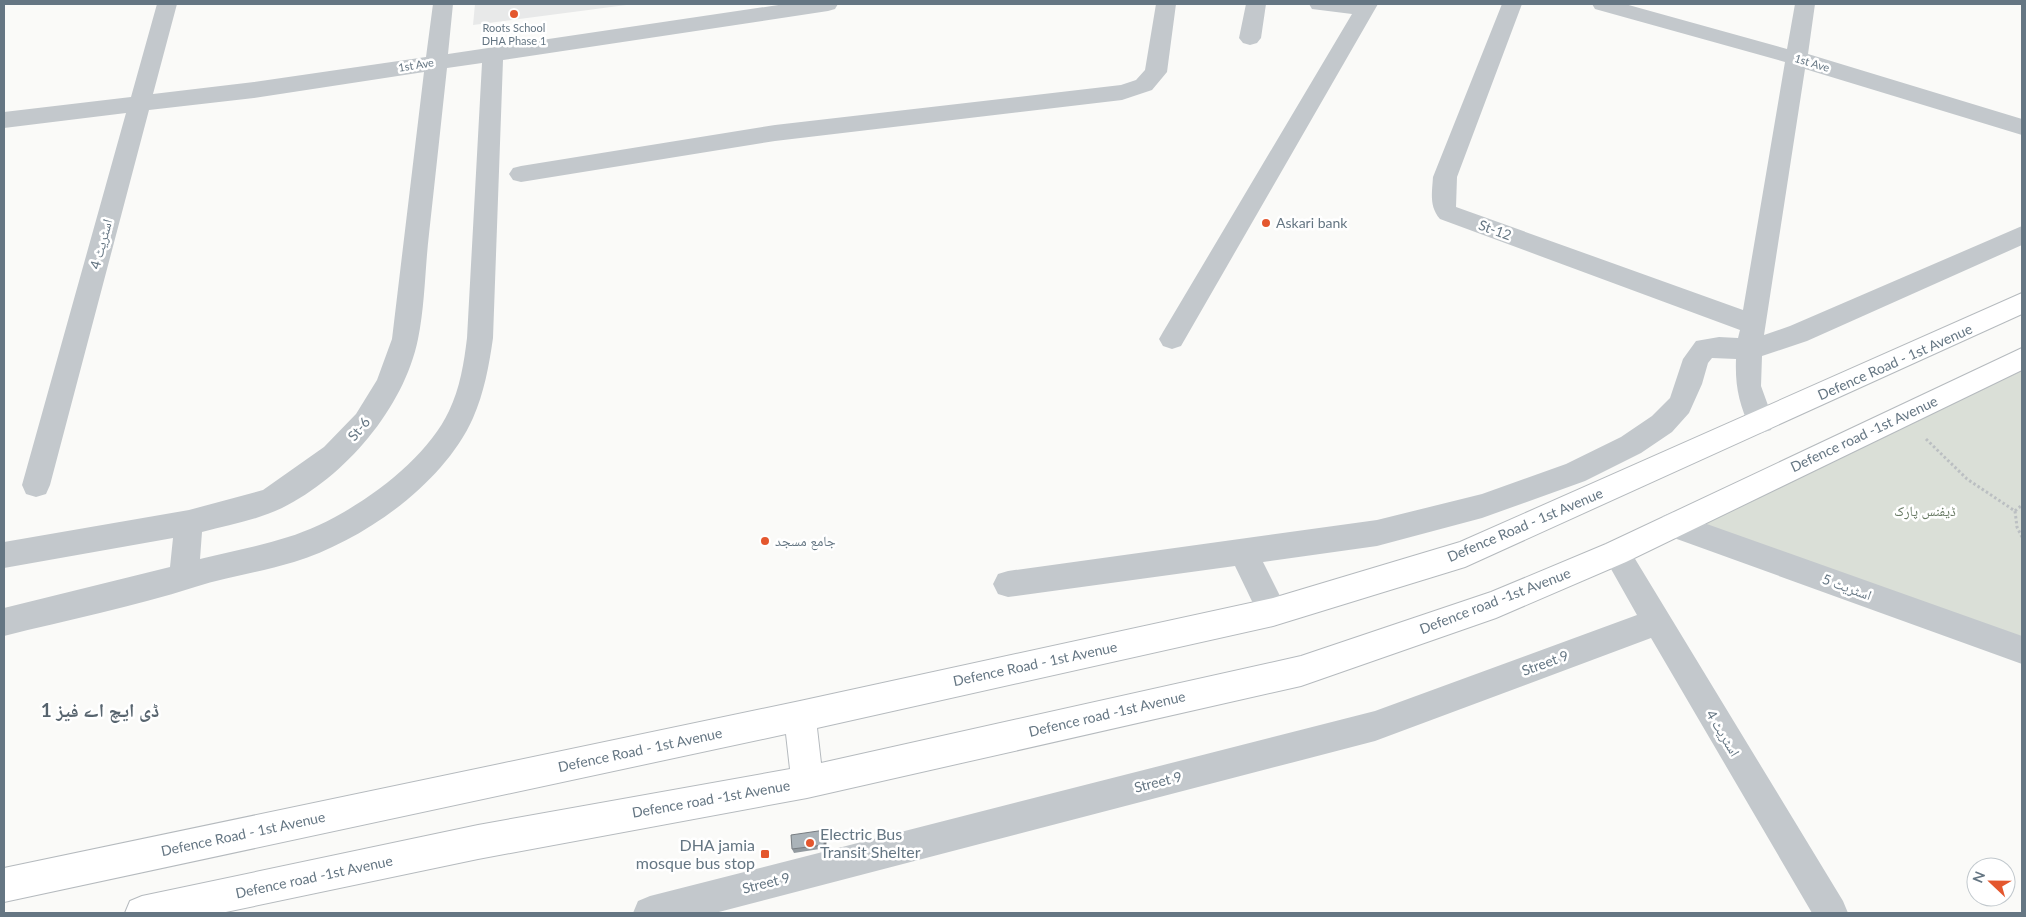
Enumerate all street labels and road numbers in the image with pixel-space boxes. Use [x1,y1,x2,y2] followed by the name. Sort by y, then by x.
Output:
[1793,51,1831,74] street label: 1st Ave
[397,55,435,74] street label: 1st Ave
[1476,216,1514,243] street label: St-12
[86,217,116,271] street label: اسٹریٹ 4
[1815,320,1975,403] street label: Defence Road - 1st Avenue
[1788,392,1940,475] street label: Defence road -1st Avenue
[344,413,373,444] street label: St-6
[1444,484,1605,565] street label: Defence Road - 1st Avenue
[1417,564,1573,637] street label: Defence road -1st Avenue
[1820,570,1874,604] street label: اسٹریٹ 5
[951,638,1119,689] street label: Defence Road - 1st Avenue
[1519,646,1571,679] street label: Street 9
[1027,687,1187,740] street label: Defence road -1st Avenue
[1702,706,1744,760] street label: اسٹریٹ 4
[556,724,724,775] street label: Defence Road - 1st Avenue
[1132,767,1184,796] street label: Street 9
[631,776,791,821] street label: Defence road -1st Avenue
[159,808,327,859] street label: Defence Road - 1st Avenue
[234,852,394,901] street label: Defence road -1st Avenue
[740,868,792,897] street label: Street 9

